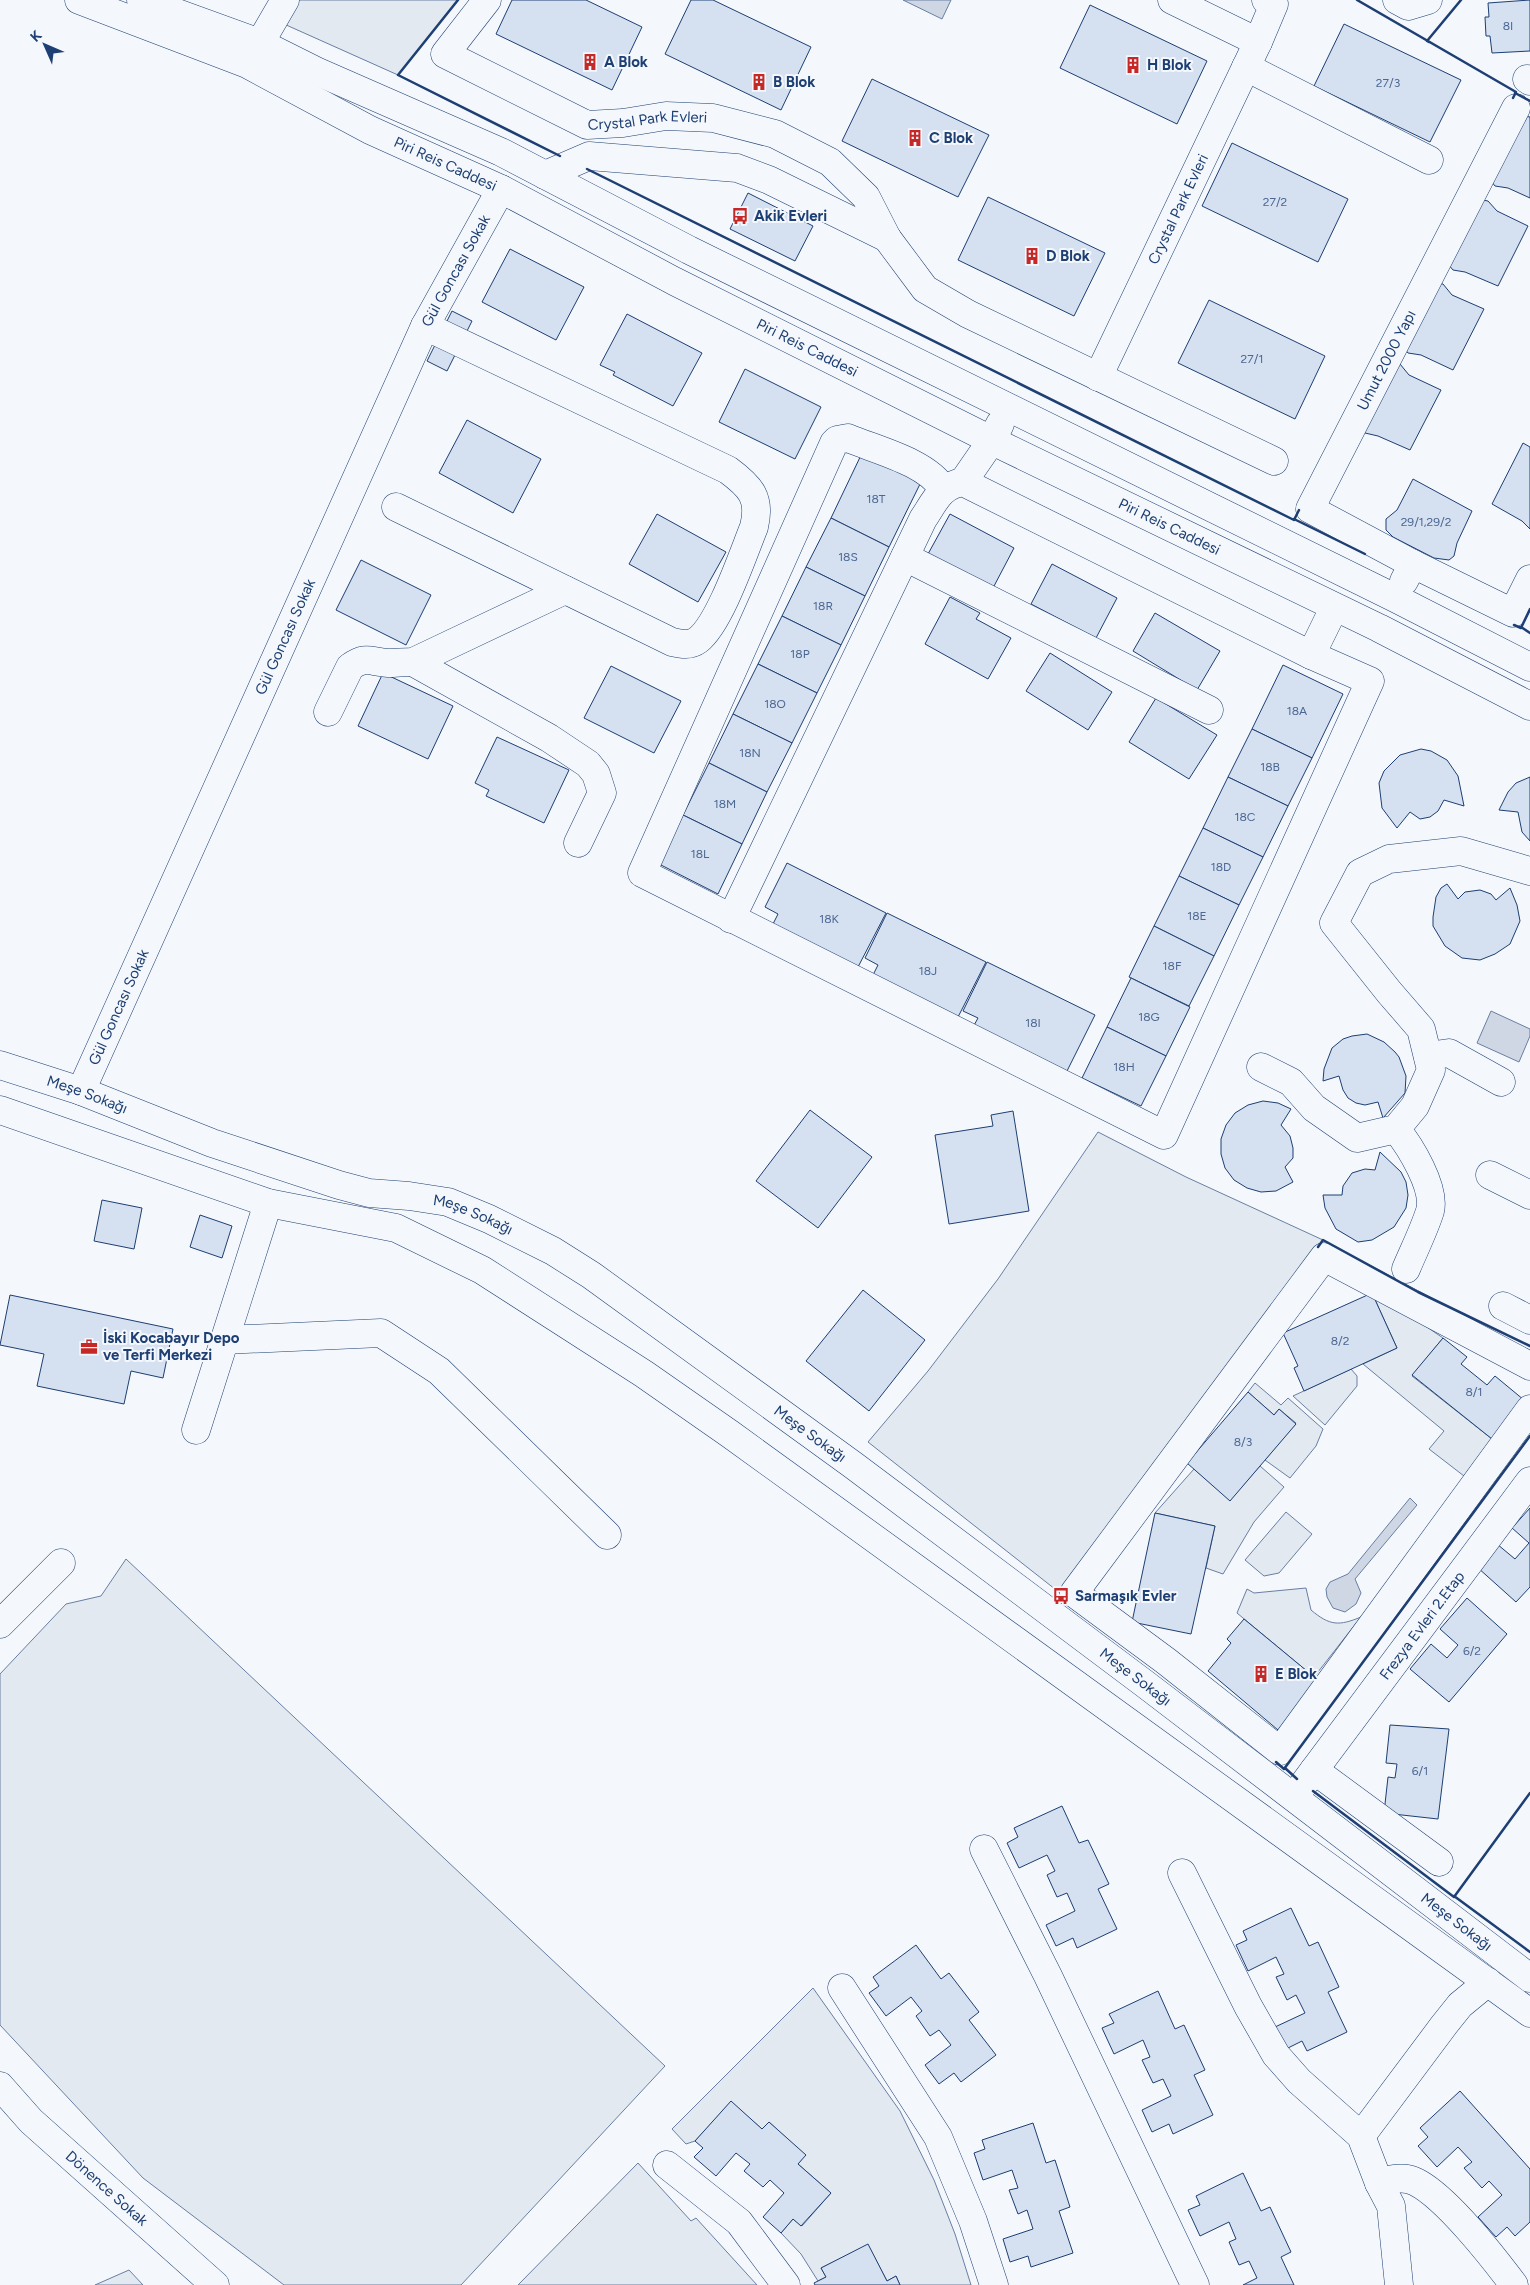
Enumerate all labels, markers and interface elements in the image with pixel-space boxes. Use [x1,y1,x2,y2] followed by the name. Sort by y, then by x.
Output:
[1503,19,1513,33] house number: 8I
[20,20,70,70] north arrow
[27,26,46,45] text: K
[580,52,600,72] building icon: A Blok
[604,53,648,71] place label: A Blok
[1123,55,1143,75] building icon: H Blok
[1147,56,1191,74] place label: H Blok
[749,72,769,92] building icon: B Blok
[773,73,815,91] place label: B Blok
[1376,76,1400,90] house number: 27/3
[587,107,708,134] street label: Crystal Park Evleri
[905,128,925,148] building icon: C Blok
[929,129,973,147] place label: C Blok
[391,133,500,195] street label: Piri Reis Caddesi
[1144,151,1212,267] street label: Crystal Park Evleri
[1263,195,1287,209] house number: 27/2
[730,206,750,226] bus stop icon: Akik Evleri
[754,207,827,225] place label: Akik Evleri
[417,211,494,330] street label: Gül Goncası Sokak
[1022,246,1042,266] building icon: D Blok
[1046,247,1090,265] place label: D Blok
[1353,307,1420,413] street label: Umut 2000 Yapı
[754,315,861,381] street label: Piri Reis Caddesi
[1241,352,1263,366] house number: 27/1
[867,492,886,506] house number: 18T
[1116,494,1223,559] street label: Piri Reis Caddesi
[1401,515,1451,529] house number: 29/1,29/2
[838,550,858,564] house number: 18S
[251,575,319,698] street label: Gül Goncası Sokak
[813,599,833,613] house number: 18R
[790,647,810,661] house number: 18P
[764,697,786,711] house number: 18O
[1287,704,1307,718] house number: 18A
[739,746,761,760] house number: 18N
[1260,760,1280,774] house number: 18B
[714,797,736,811] house number: 18M
[1235,810,1256,824] house number: 18C
[691,847,710,861] house number: 18L
[1211,860,1231,874] house number: 18D
[1187,909,1207,923] house number: 18E
[819,912,839,926] house number: 18K
[85,946,153,1068] street label: Gül Goncası Sokak
[1163,959,1182,973] house number: 18F
[919,964,937,978] house number: 18J
[1138,1010,1160,1024] house number: 18G
[1025,1016,1041,1030] house number: 18I
[1113,1060,1135,1074] house number: 18H
[44,1072,130,1118] street label: Meşe Sokağı
[432,1191,516,1239] street label: Meşe Sokağı
[103,1328,240,1364] place label: İski Kocabayır Depo ve Terfi Merkezi
[1331,1334,1349,1348] house number: 8/2
[79,1337,99,1357] office icon: İski Kocabayır Depo ve Terfi Merkezi
[1466,1385,1483,1399] house number: 8/1
[771,1402,850,1466] street label: Meşe Sokağı
[1234,1435,1252,1449] house number: 8/3
[1376,1568,1468,1683] street label: Frezya Evleri 2.Etap
[1051,1586,1071,1606] bus stop icon: Sarmaşık Evler
[1075,1587,1177,1605] place label: Sarmaşık Evler
[1096,1644,1175,1710] street label: Meşe Sokağı
[1463,1644,1481,1658] house number: 6/2
[1251,1664,1271,1684] building icon: E Blok
[1275,1665,1317,1683] place label: E Blok
[1412,1764,1428,1778] house number: 6/1
[1417,1889,1496,1955] street label: Meşe Sokağı
[62,2147,152,2230] street label: Dönence Sokak

